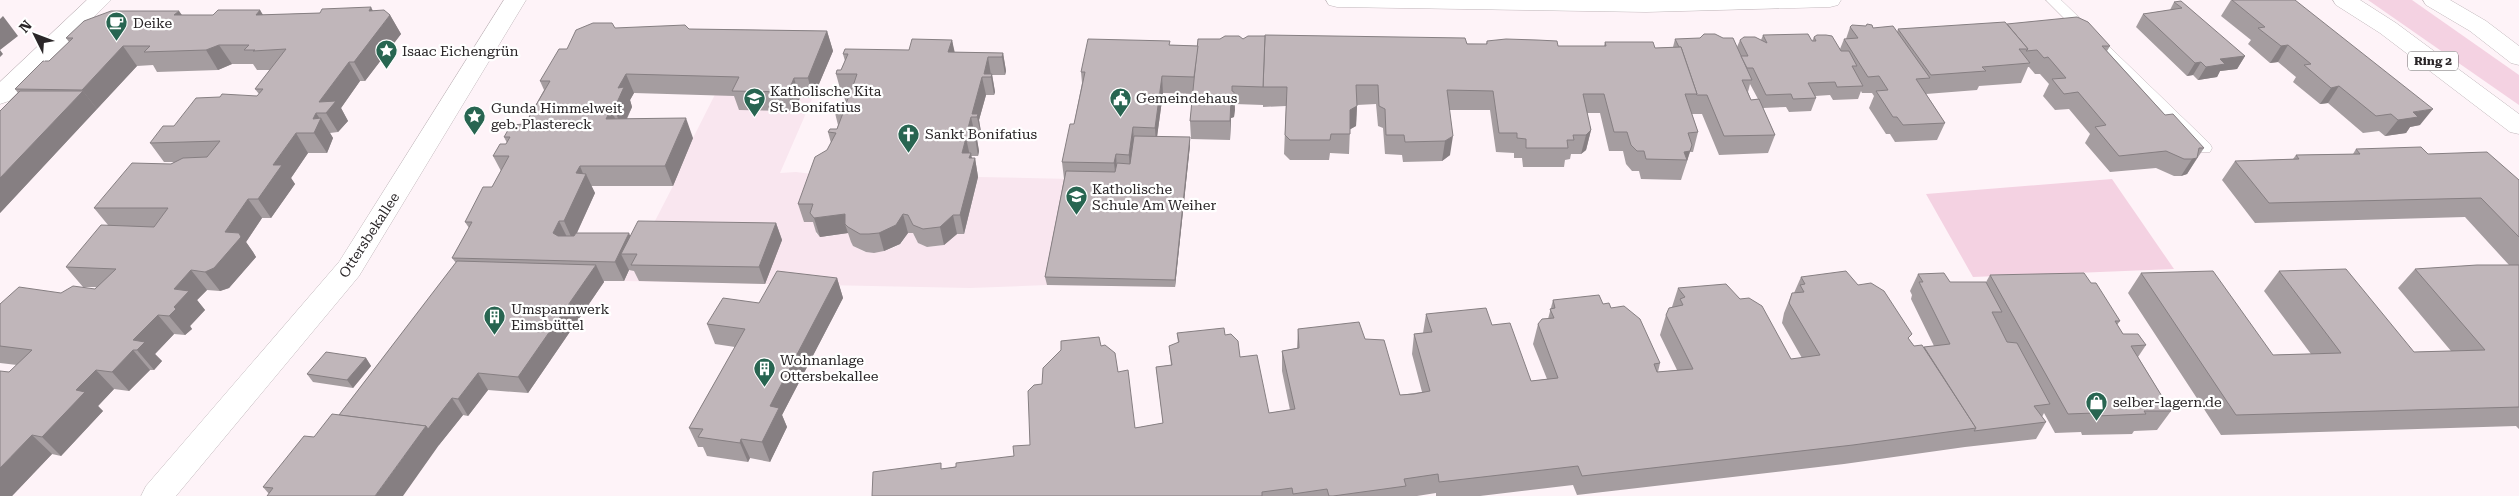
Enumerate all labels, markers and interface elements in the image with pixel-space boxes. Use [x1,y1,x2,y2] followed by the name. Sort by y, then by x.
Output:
[10,10,60,60] north arrow
[105,11,129,42] cafe icon: Deike
[133,15,172,31] place label: Deike
[16,17,35,36] text: N
[374,39,398,70] place icon: Isaac Eichengrün
[402,43,519,59] place label: Isaac Eichengrün
[2408,51,2458,70] road number: Ring 2
[770,83,882,115] place label: Katholische Kita St. Bonifatius
[1108,86,1132,117] public building icon: Gemeindehaus
[742,87,766,118] school or university icon: Katholische Kita St. Bonifatius
[1136,90,1238,106] place label: Gemeindehaus
[491,100,622,132] place label: Gunda Himmelweit geb. Plastereck
[463,104,487,135] place icon: Gunda Himmelweit geb. Plastereck
[897,122,921,153] church icon: Sankt Bonifatius
[925,126,1038,142] place label: Sankt Bonifatius
[1092,181,1217,213] place label: Katholische Schule Am Weiher
[1064,185,1088,216] school or university icon: Katholische Schule Am Weiher
[336,189,403,281] street label: Ottersbekallee
[511,301,610,333] place label: Umspannwerk Eimsbüttel
[483,305,507,336] building icon: Umspannwerk Eimsbüttel
[780,352,879,384] place label: Wohnanlage Ottersbekallee
[752,356,776,387] building icon: Wohnanlage Ottersbekallee
[2085,390,2109,421] shop icon: selber-lagern.de
[2113,394,2222,410] place label: selber-lagern.de

